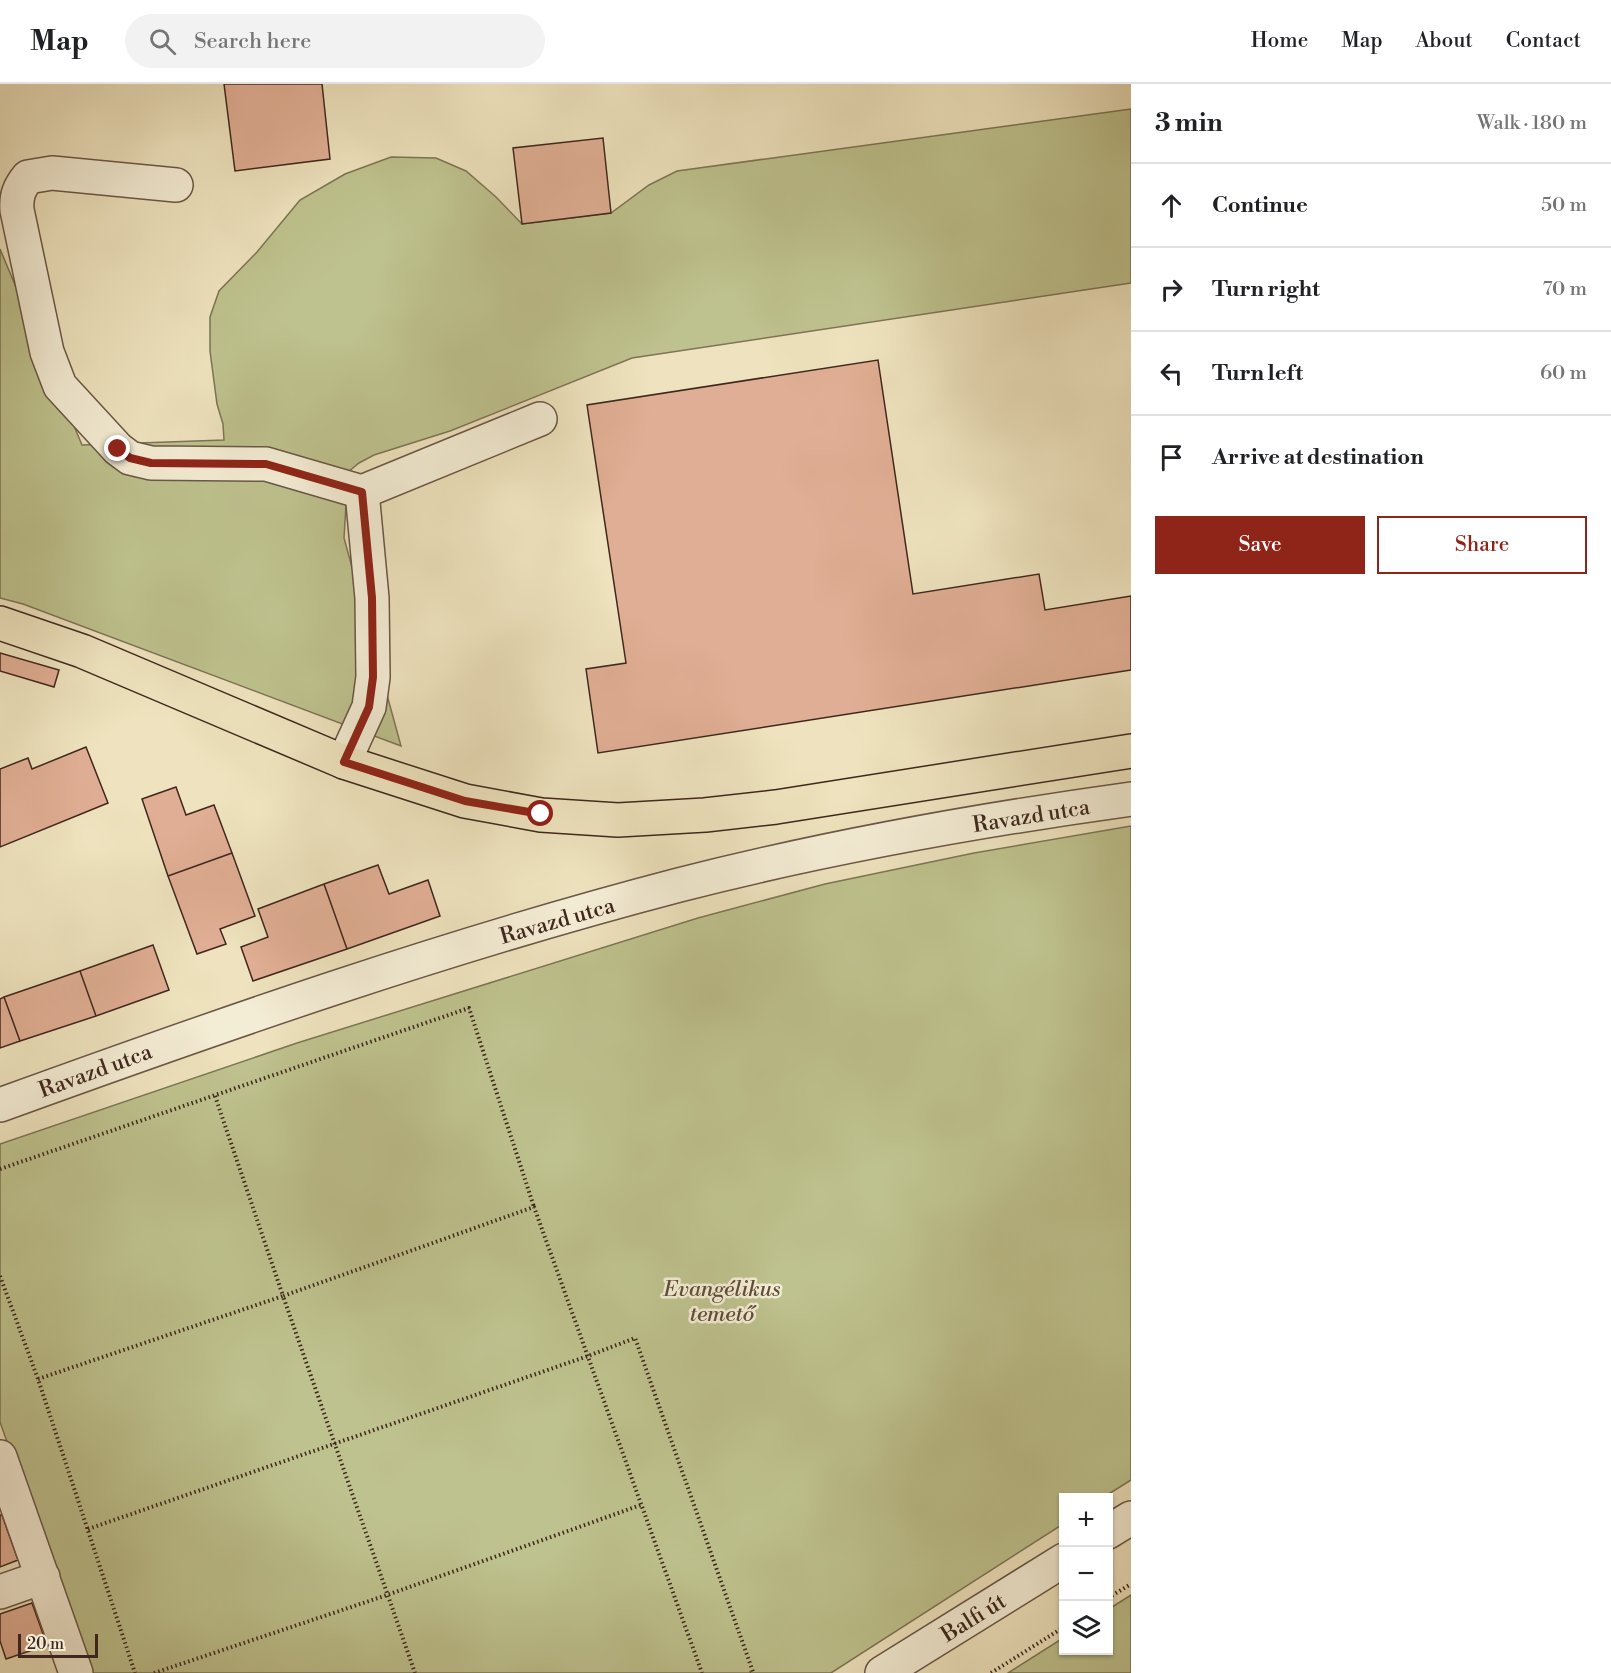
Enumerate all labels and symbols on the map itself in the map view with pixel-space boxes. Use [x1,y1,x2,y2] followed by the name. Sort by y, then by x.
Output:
[104,435,130,461] route end
[971,794,1093,839] street label: Ravazd utca
[527,800,553,826] route start
[497,892,619,951] street label: Ravazd utca
[35,1038,157,1104] street label: Ravazd utca
[663,1276,780,1328] park label: Evangélikus temető
[935,1588,1011,1649] street label: Balfi út
[18,1631,98,1658] scale bar

